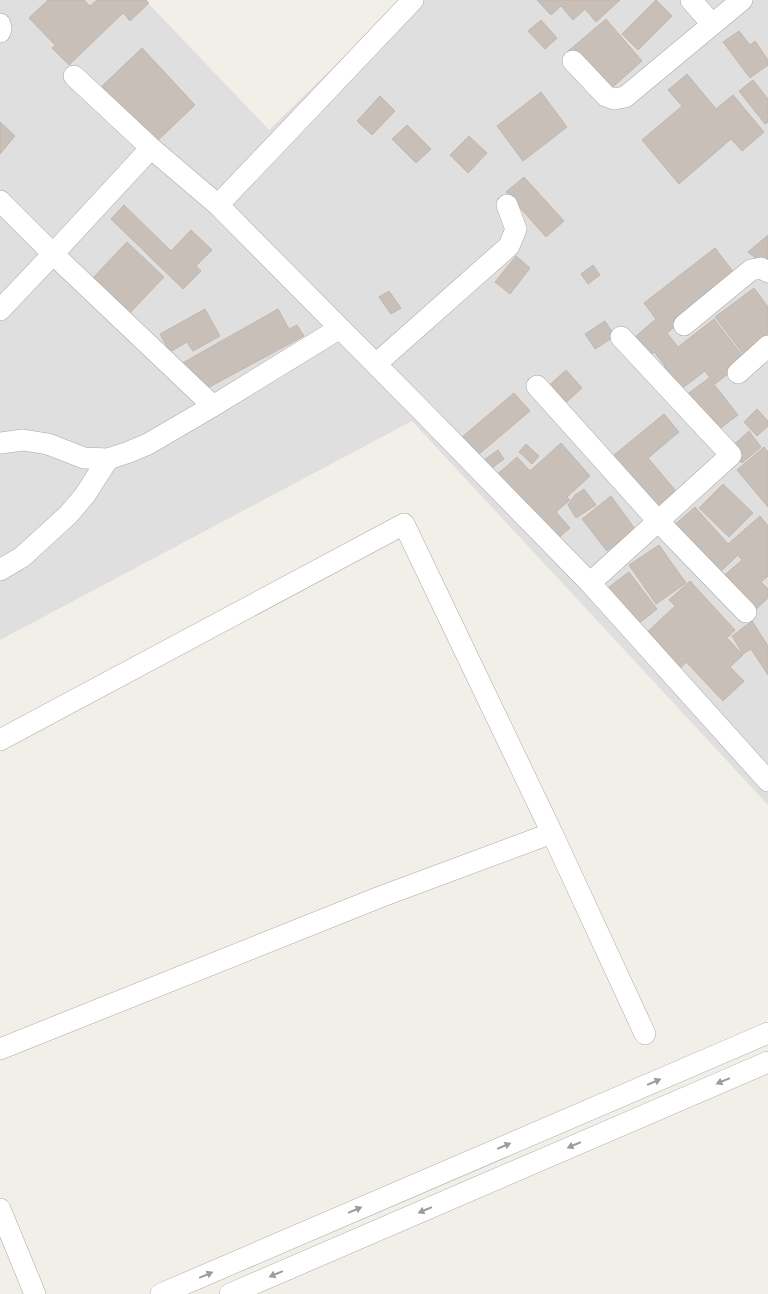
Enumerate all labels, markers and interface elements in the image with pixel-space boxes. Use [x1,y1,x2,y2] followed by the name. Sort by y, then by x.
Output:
[647,1077,661,1085] one-way arrow
[716,1077,730,1085] one-way arrow
[497,1141,511,1149] one-way arrow
[567,1142,581,1150] one-way arrow
[348,1205,362,1213] one-way arrow
[418,1206,432,1214] one-way arrow
[199,1270,213,1278] one-way arrow
[269,1271,283,1279] one-way arrow

